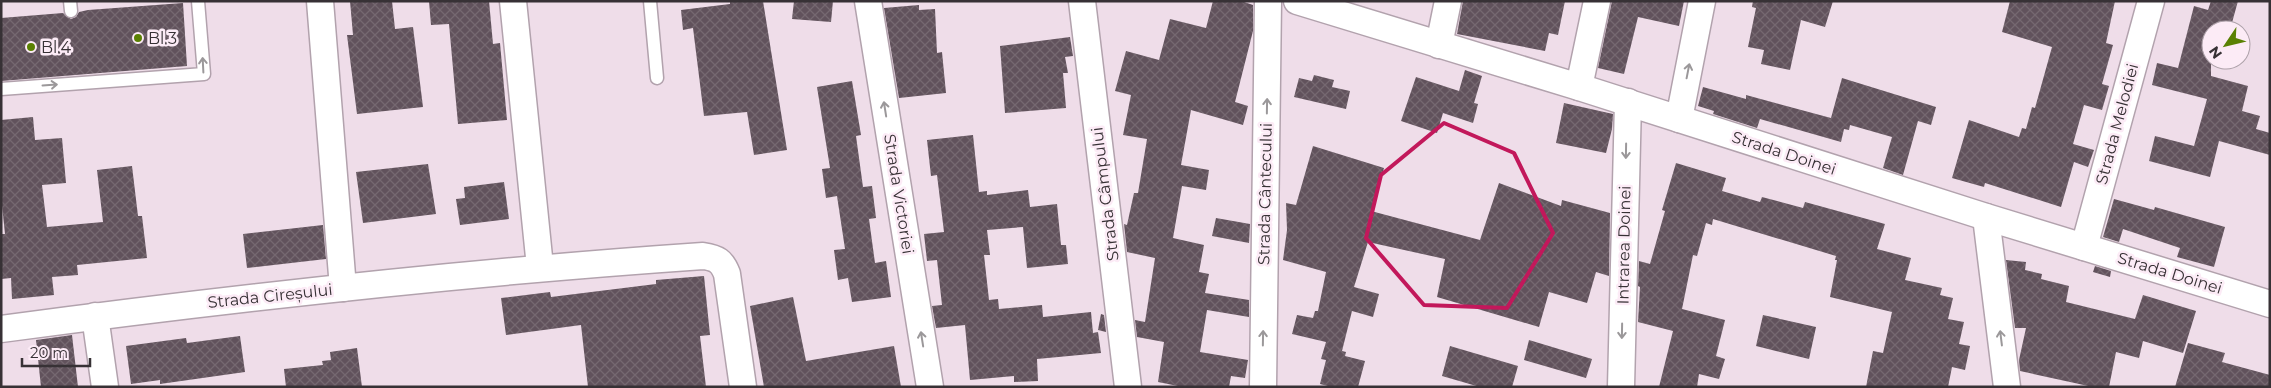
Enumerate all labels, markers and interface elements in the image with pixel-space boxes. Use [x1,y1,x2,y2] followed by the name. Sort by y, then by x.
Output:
[2201,20,2251,70] north arrow
[148,29,177,48] place label: Bl.3
[132,32,144,44] marker: Bl.3
[41,38,72,57] place label: Bl.4
[25,41,37,53] marker: Bl.4
[2205,43,2226,62] text: N
[198,58,207,74] one-way arrow
[2092,61,2142,187] street label: Strada Melodiei
[1684,64,1693,80] one-way arrow
[42,81,58,90] one-way arrow
[1262,98,1271,114] one-way arrow
[880,101,890,117] one-way arrow
[1254,123,1276,265] street label: Strada Cântecului
[1087,126,1123,262] street label: Strada Câmpului
[1730,127,1838,179] street label: Strada Doinei
[880,133,918,255] street label: Strada Victoriei
[1622,143,1631,159] one-way arrow
[1613,185,1635,305] street label: Intrarea Doinei
[2115,248,2225,298] street label: Strada Doinei
[207,280,333,313] street label: Strada Cireșului
[1618,323,1627,339] one-way arrow
[1259,330,1268,346] one-way arrow
[917,331,927,347] one-way arrow
[1996,331,2006,347] one-way arrow
[22,336,90,368] scale bar
[30,343,68,362] text: 20 m

